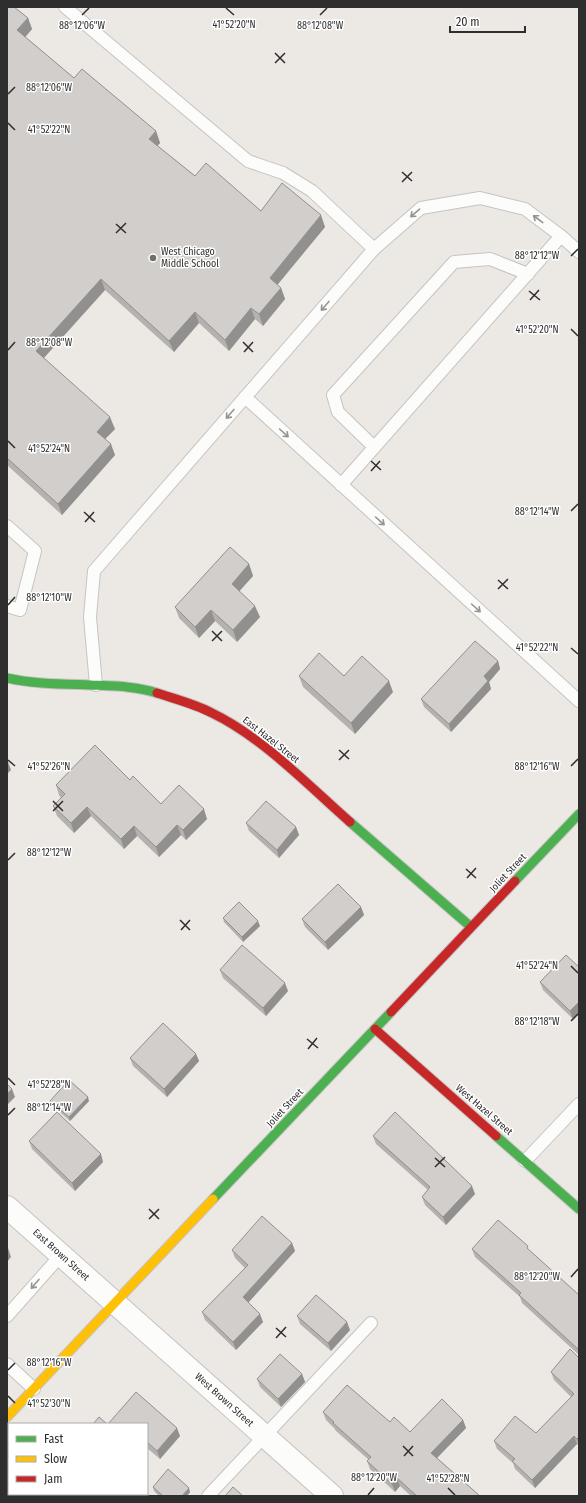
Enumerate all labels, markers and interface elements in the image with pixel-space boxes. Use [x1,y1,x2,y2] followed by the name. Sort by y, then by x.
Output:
[450,8,525,34] scale bar
[456,15,480,29] text: 20 m
[212,19,256,31] text: 41°52'20"N
[59,20,106,32] text: 88°12'06"W
[297,20,344,32] text: 88°12'08"W
[26,82,73,94] text: 88°12'06"W
[28,124,70,136] text: 41°52'22"N
[410,208,420,217] one-way arrow
[532,214,543,223] one-way arrow
[161,246,219,270] place label: West Chicago Middle School
[515,250,560,262] text: 88°12'12"W
[148,253,158,263] marker: West Chicago Middle School
[320,301,329,311] one-way arrow
[515,324,559,336] text: 41°52'20"N
[26,337,73,349] text: 88°12'08"W
[225,409,234,420] one-way arrow
[279,428,289,438] one-way arrow
[28,443,70,455] text: 41°52'24"N
[515,506,560,518] text: 88°12'14"W
[375,516,385,525] one-way arrow
[26,592,72,604] text: 88°12'10"W
[471,603,481,613] one-way arrow
[516,642,558,654] text: 41°52'22"N
[240,714,302,766] street label: East Hazel Street
[28,761,70,773] text: 41°52'26"N
[515,761,560,773] text: 88°12'16"W
[27,847,72,859] text: 88°12'12"W
[487,851,529,895] street label: Joliet Street
[516,960,558,972] text: 41°52'24"N
[514,1016,560,1028] text: 88°12'18"W
[28,1079,70,1091] text: 41°52'28"N
[453,1082,515,1138] street label: West Hazel Street
[264,1086,306,1130] street label: Joliet Street
[27,1102,72,1114] text: 88°12'14"W
[30,1226,92,1284] street label: East Brown Street
[514,1271,560,1283] text: 88°12'20"W
[31,1279,40,1289] one-way arrow
[27,1357,72,1369] text: 88°12'16"W
[192,1370,256,1430] street label: West Brown Street
[27,1398,71,1410] text: 41°52'30"N
[8,1423,148,1495] legend
[44,1432,63,1446] text: Fast
[44,1452,67,1466] text: Slow
[44,1472,62,1486] text: Jam
[351,1472,397,1484] text: 88°12'20"W
[427,1473,469,1485] text: 41°52'28"N

